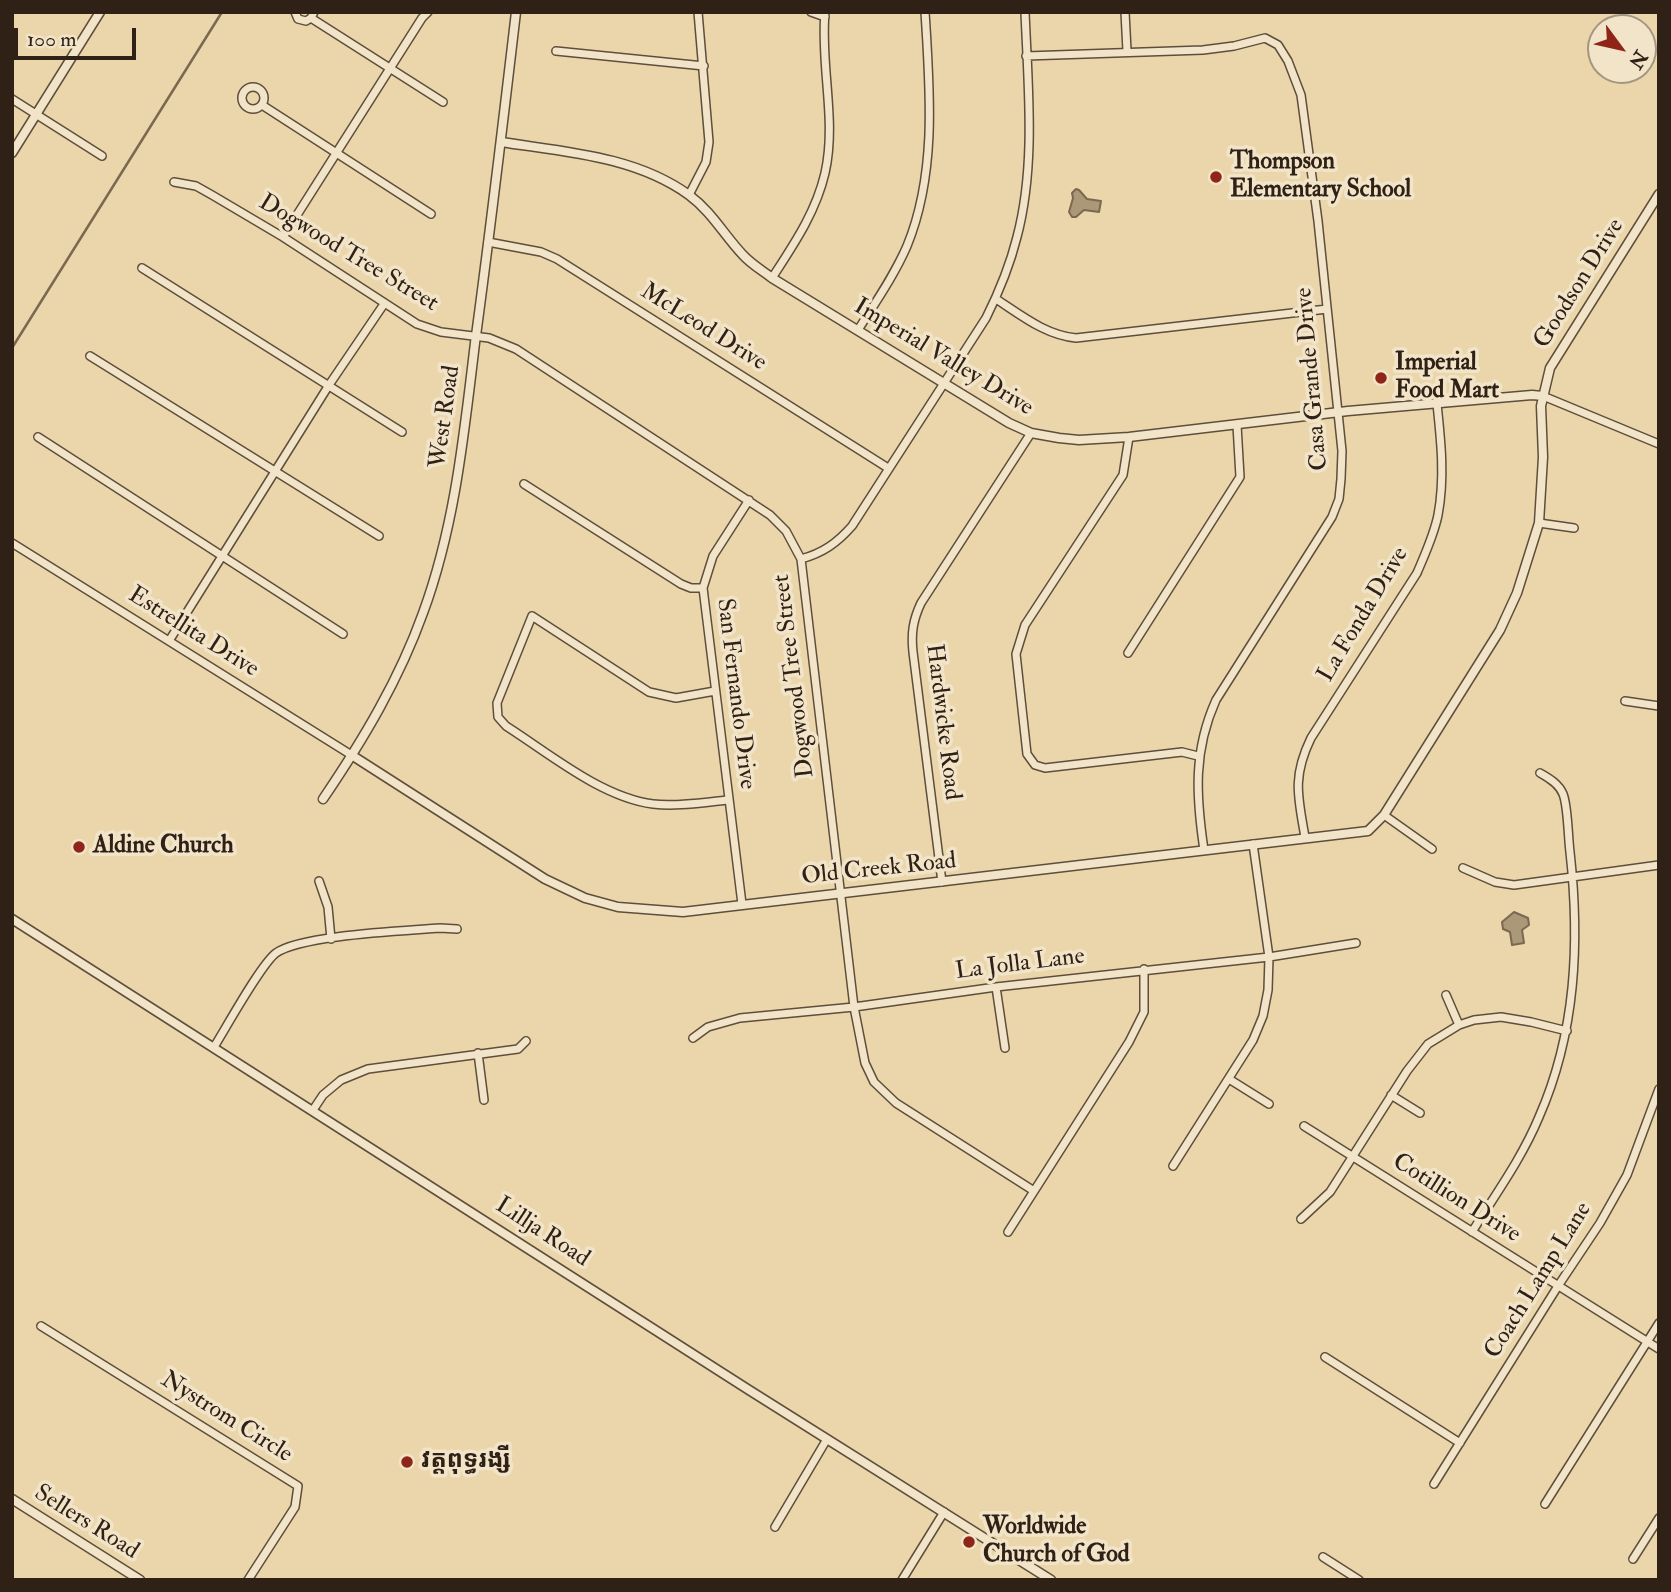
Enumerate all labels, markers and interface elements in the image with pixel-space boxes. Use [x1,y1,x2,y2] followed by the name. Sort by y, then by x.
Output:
[18,14,140,58] scale bar
[1587,14,1657,84] north arrow
[27,26,77,53] text: 100 m
[1623,46,1653,73] text: N
[1230,149,1411,205] place label: Thompson Elementary School
[1208,169,1224,185] marker: Thompson Elementary School
[253,189,443,319] street label: Dogwood Tree Street
[1529,214,1631,354] street label: Goodson Drive
[635,278,771,378] street label: McLeod Drive
[1291,286,1335,472] street label: Casa Grande Drive
[848,293,1038,423] street label: Imperial Valley Drive
[1395,350,1499,406] place label: Imperial Food Mart
[425,364,467,470] street label: West Road
[1373,370,1389,386] marker: Imperial Food Mart
[1312,542,1416,688] street label: La Fonda Drive
[768,573,822,779] street label: Dogwood Tree Street
[122,581,264,685] street label: Estrellita Drive
[709,597,761,791] street label: San Fernando Drive
[918,642,966,802] street label: Hardwicke Road
[93,833,233,861] place label: Aldine Church
[71,839,87,855] marker: Aldine Church
[800,848,958,892] street label: Old Creek Road
[954,943,1086,987] street label: La Jolla Lane
[1387,1148,1525,1250] street label: Cotillion Drive
[489,1192,595,1274] street label: Lillja Road
[1479,1197,1599,1365] street label: Coach Lamp Lane
[155,1366,297,1470] street label: Nystrom Circle
[421,1448,511,1476] place label: វត្តពុទ្ធរង្សី
[399,1454,415,1470] marker: វត្តពុទ្ធរង្សី
[28,1480,144,1566] street label: Sellers Road
[983,1514,1129,1570] place label: Worldwide Church of God
[961,1534,977,1550] marker: Worldwide Church of God

